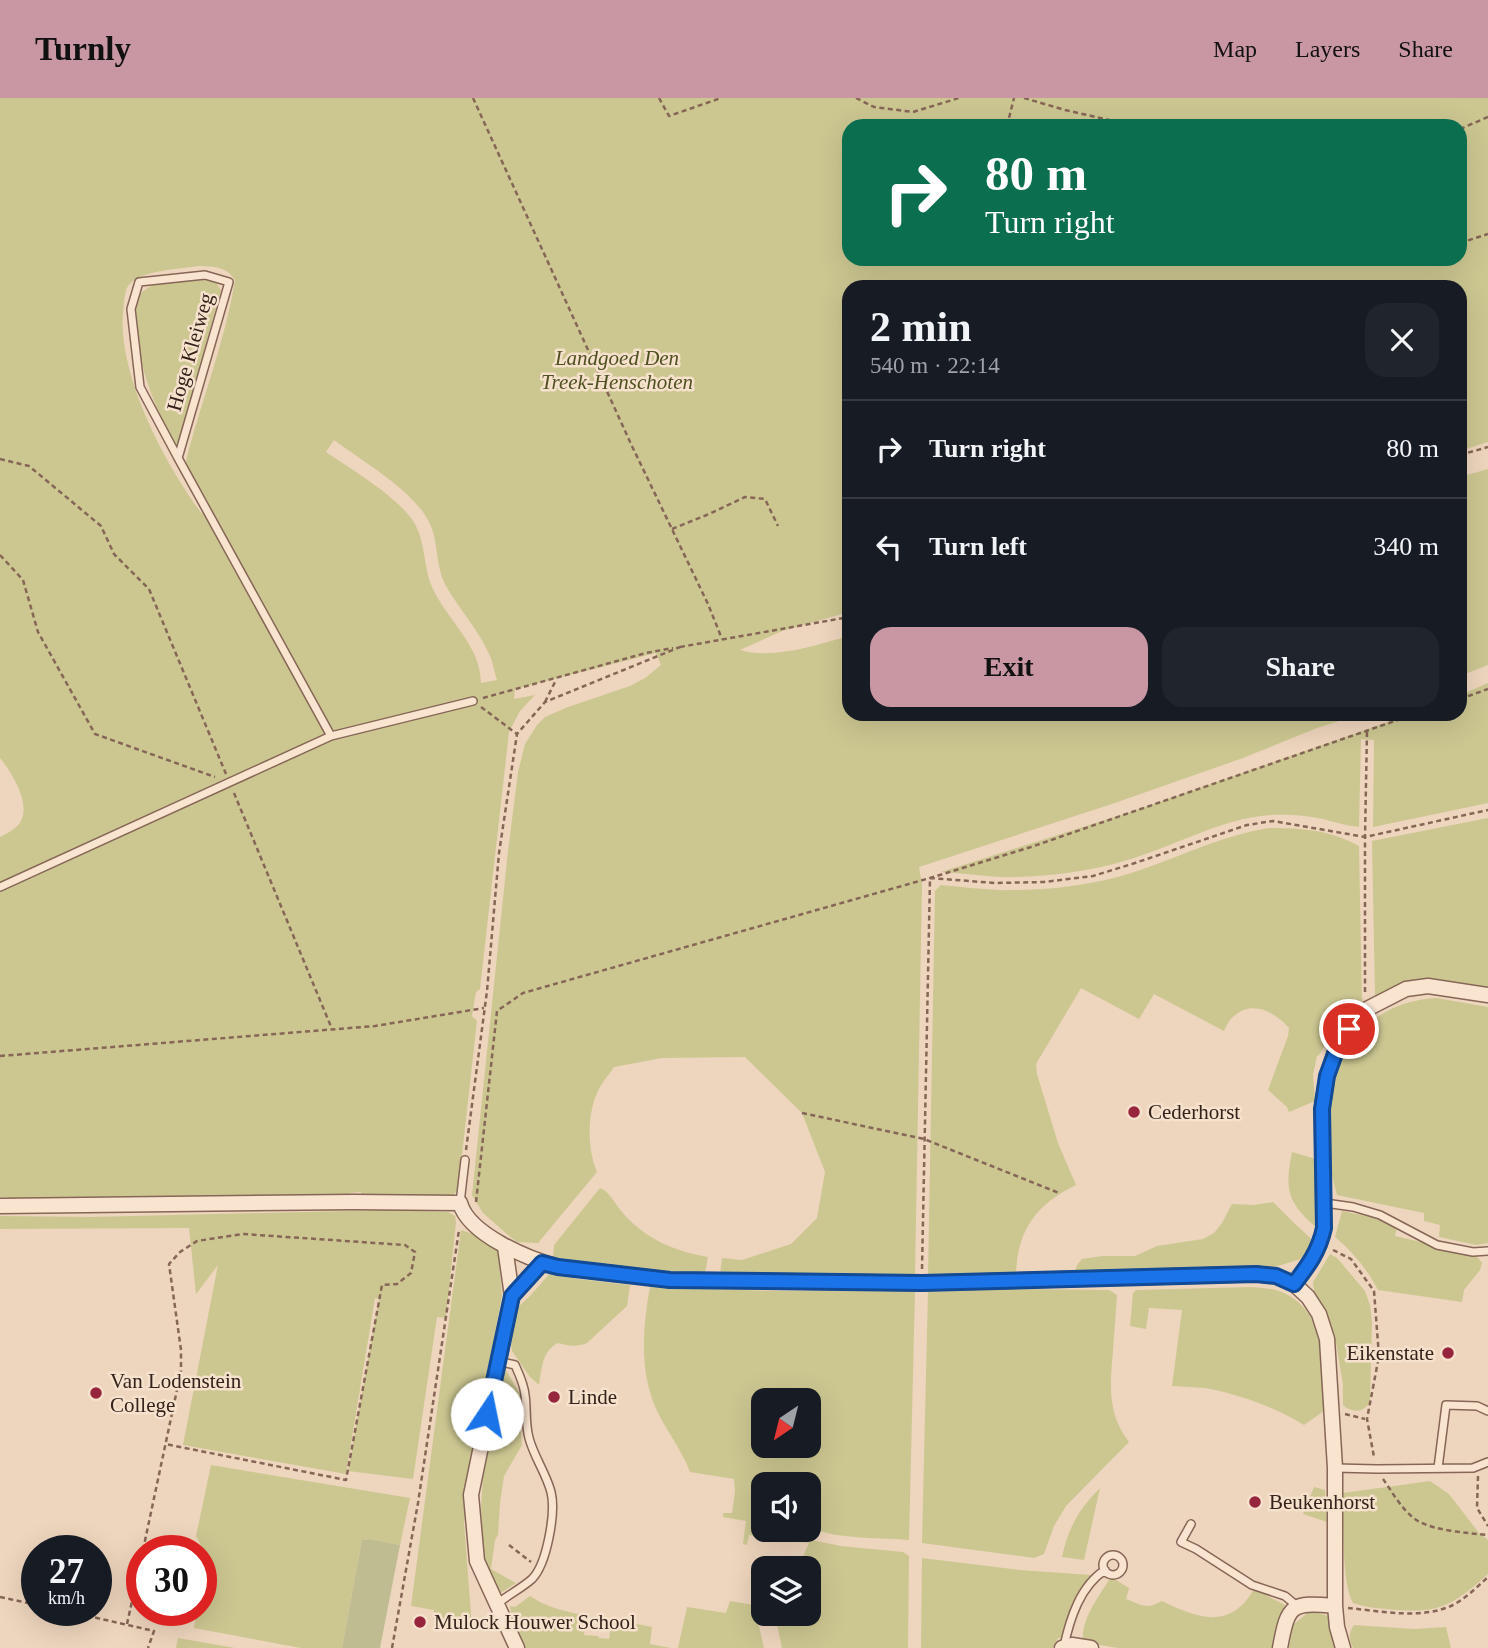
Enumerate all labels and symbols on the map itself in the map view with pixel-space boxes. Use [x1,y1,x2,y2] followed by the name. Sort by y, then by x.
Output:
[162,290,218,414] street label: Hoge Kleiweg
[541,346,693,394] park label: Landgoed Den Treek-Henschoten
[1319,999,1379,1059] pin
[1148,1100,1240,1124] place label: Cederhorst
[1126,1104,1142,1120] marker: Cederhorst
[1347,1341,1434,1365] place label: Eikenstate
[1440,1345,1456,1361] marker: Eikenstate
[110,1369,242,1417] place label: Van Lodenstein College
[450,1377,524,1451] position arrow
[88,1385,104,1401] marker: Van Lodenstein College
[568,1385,617,1409] place label: Linde
[751,1388,821,1458] north arrow
[546,1389,562,1405] marker: Linde
[1269,1490,1375,1514] place label: Beukenhorst
[1247,1494,1263,1510] marker: Beukenhorst
[126,1535,217,1626] speed limit sign: 30
[434,1610,636,1634] place label: Mulock Houwer School
[412,1614,428,1630] marker: Mulock Houwer School

